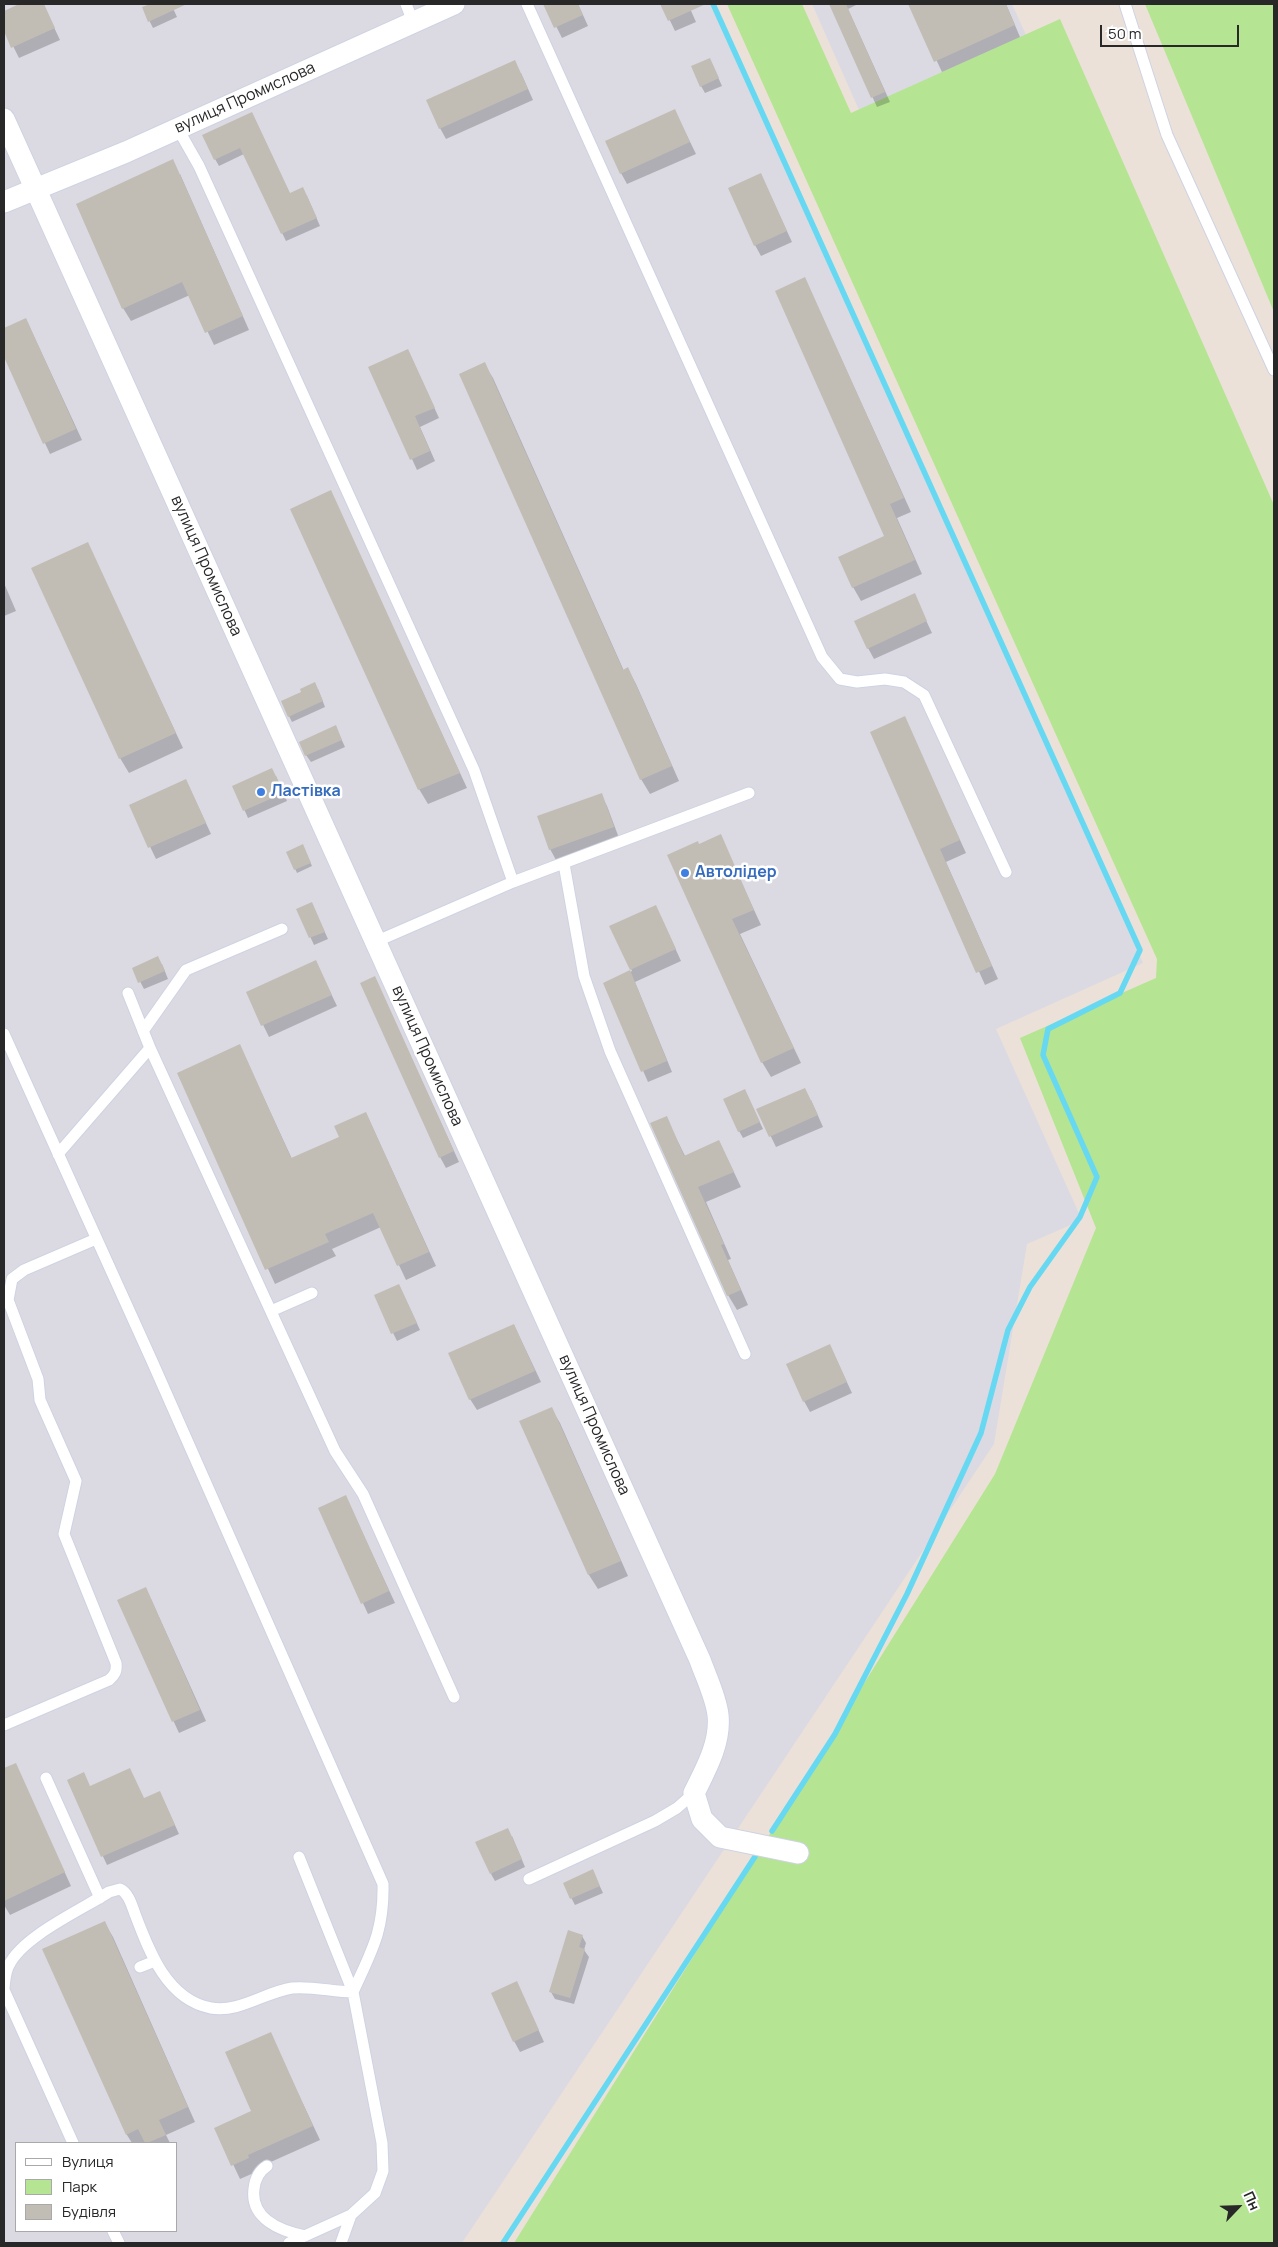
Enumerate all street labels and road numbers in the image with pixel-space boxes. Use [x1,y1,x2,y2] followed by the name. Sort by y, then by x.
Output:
[172,58,318,138] street label: вулиця Промислова
[166,493,246,639] street label: вулиця Промислова
[387,983,467,1129] street label: вулиця Промислова
[554,1352,634,1498] street label: вулиця Промислова

